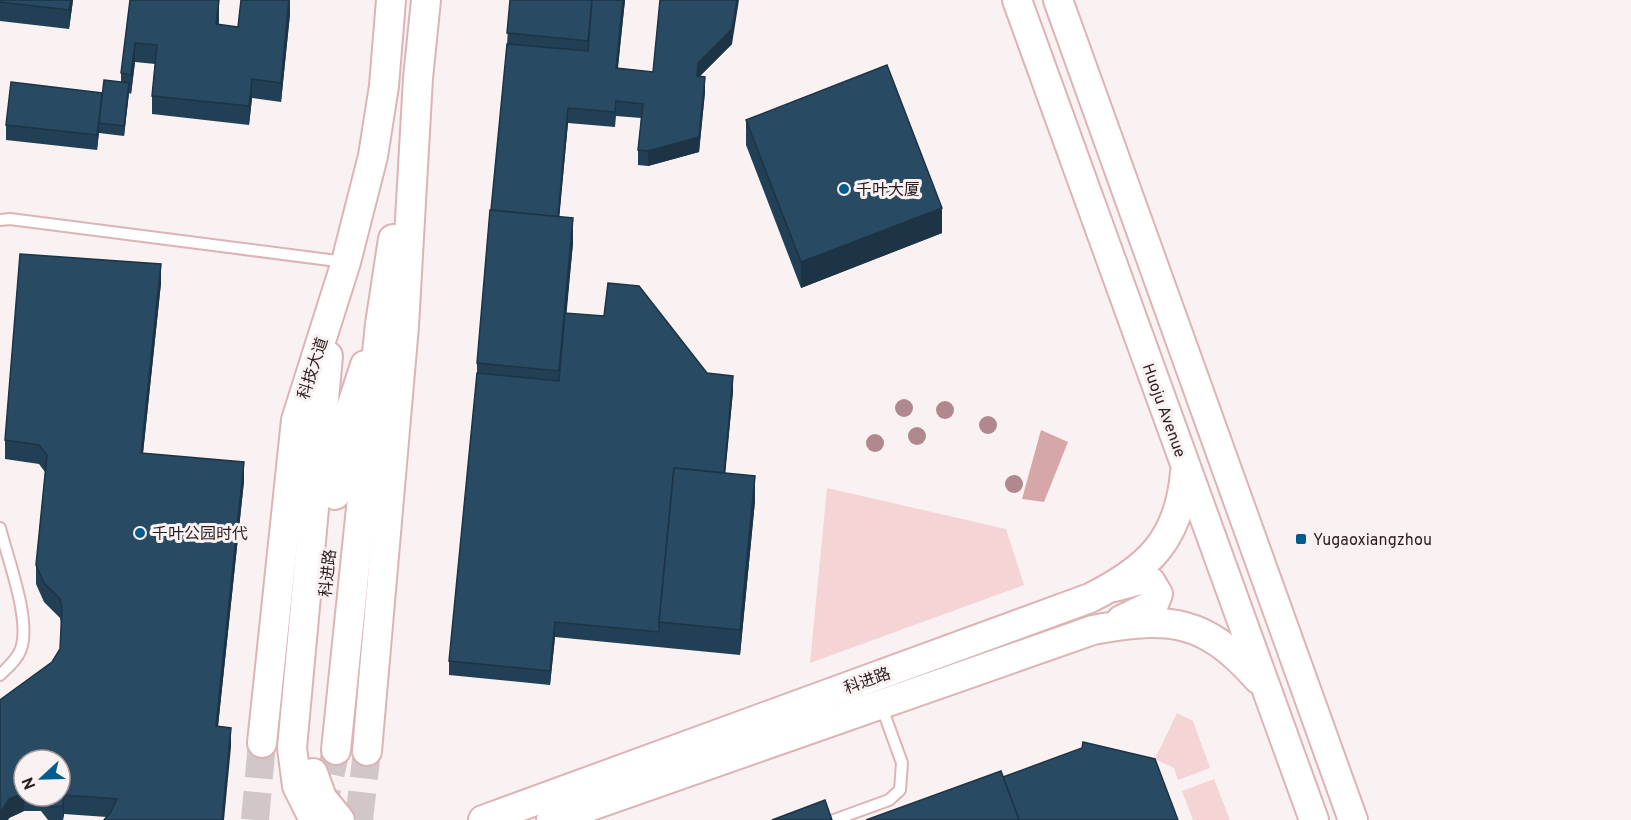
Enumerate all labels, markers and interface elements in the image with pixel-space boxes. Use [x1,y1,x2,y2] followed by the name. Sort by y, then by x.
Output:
[856,181,920,201] place label: 千叶大厦
[837,182,851,196] marker: 千叶大厦
[295,335,333,402] street label: 科技大道
[1137,361,1189,461] street label: Huoju Avenue
[152,525,248,545] place label: 千叶公园时代
[133,526,147,540] marker: 千叶公园时代
[1313,531,1432,551] place label: Yugaoxiangzhou
[1294,532,1308,546] marker: Yugaoxiangzhou
[317,548,341,598] street label: 科进路
[842,664,894,699] street label: 科进路
[12,748,72,808] north arrow
[19,774,41,792] text: N

